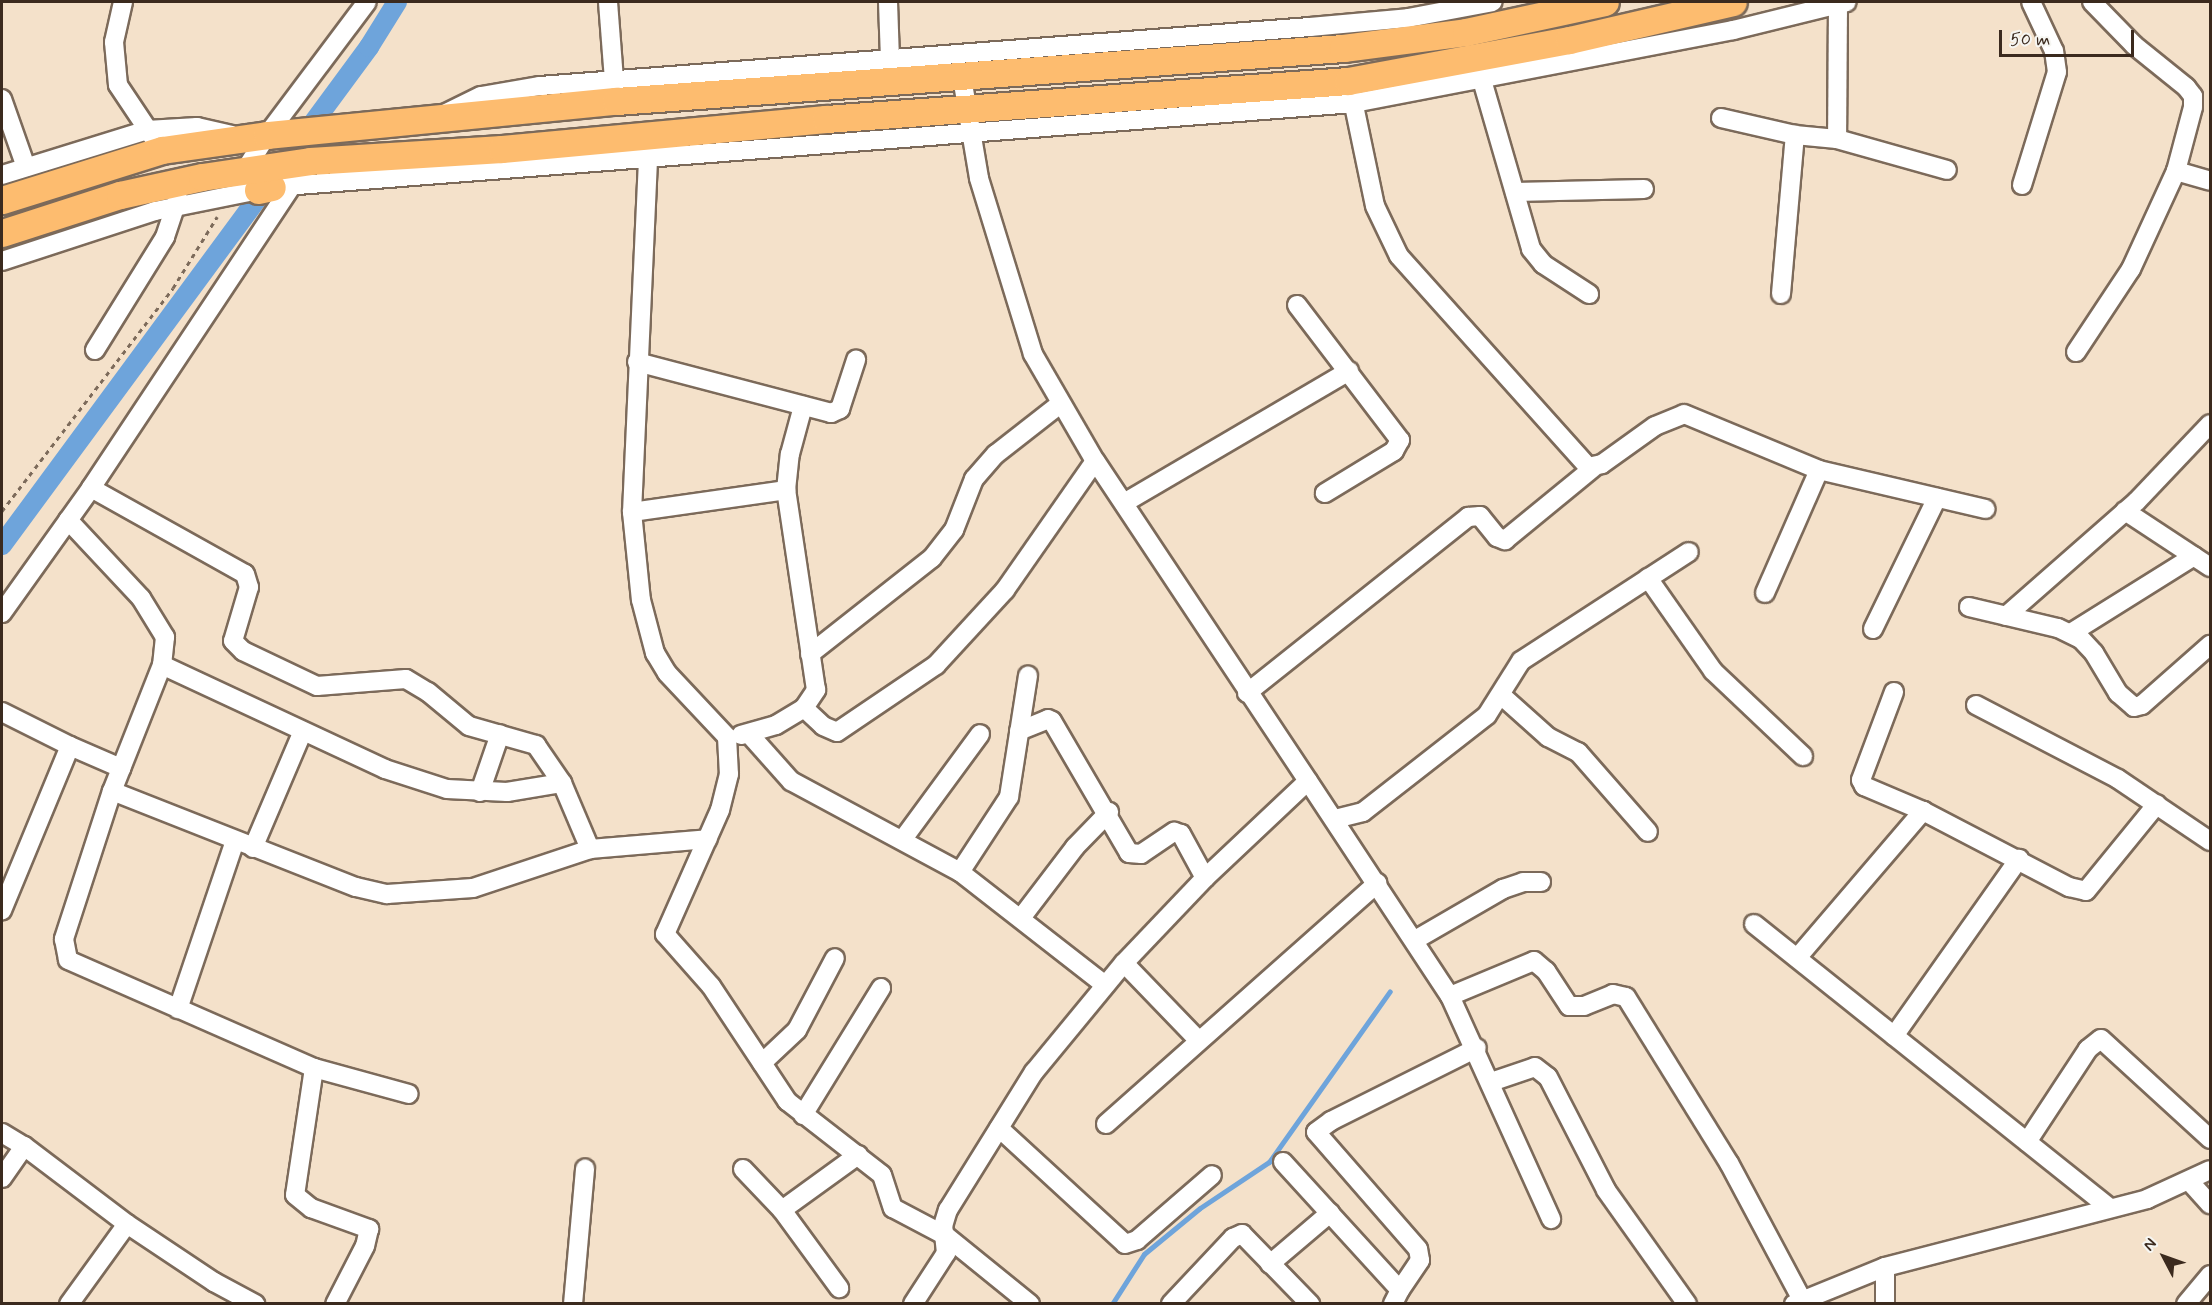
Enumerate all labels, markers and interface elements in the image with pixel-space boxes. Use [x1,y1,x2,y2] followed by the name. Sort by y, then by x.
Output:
[2002,18,2137,56] scale bar
[2010,28,2050,52] text: 50 m
[2134,1227,2194,1287] north arrow
[2139,1234,2161,1256] text: N

